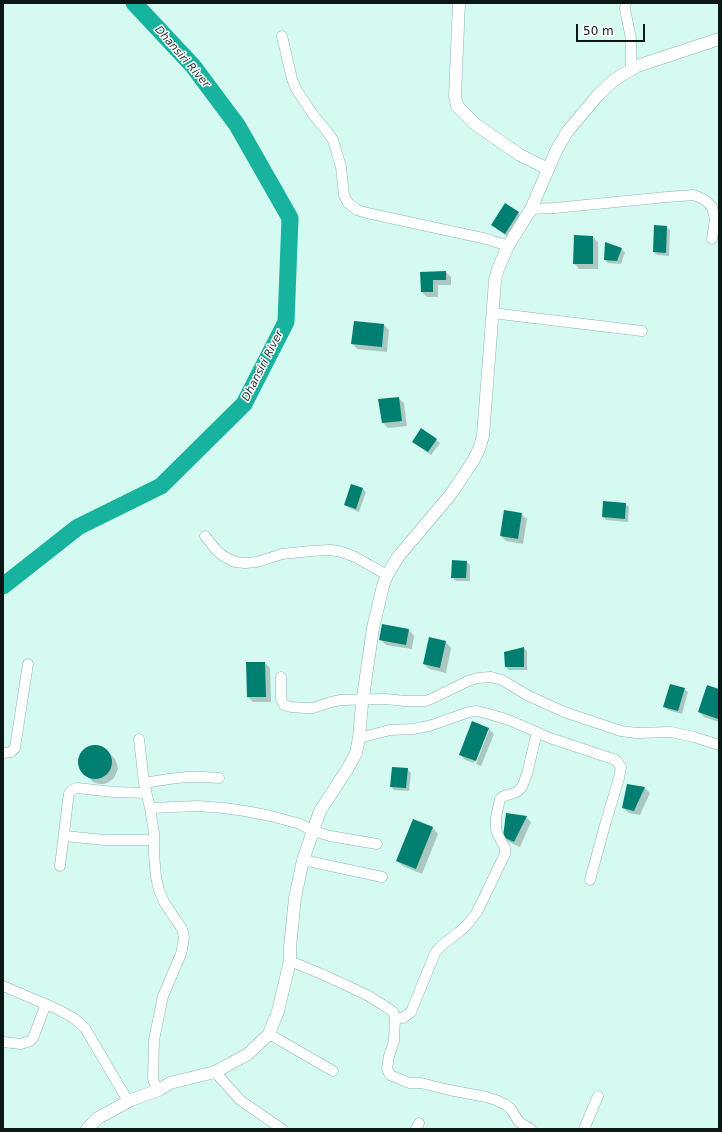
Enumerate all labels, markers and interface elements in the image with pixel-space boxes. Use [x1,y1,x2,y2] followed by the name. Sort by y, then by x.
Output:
[578,16,647,42] scale bar
[152,23,212,91] water label: Dhansiri River
[583,24,614,38] text: 50 m
[240,328,286,404] water label: Dhansiri River

